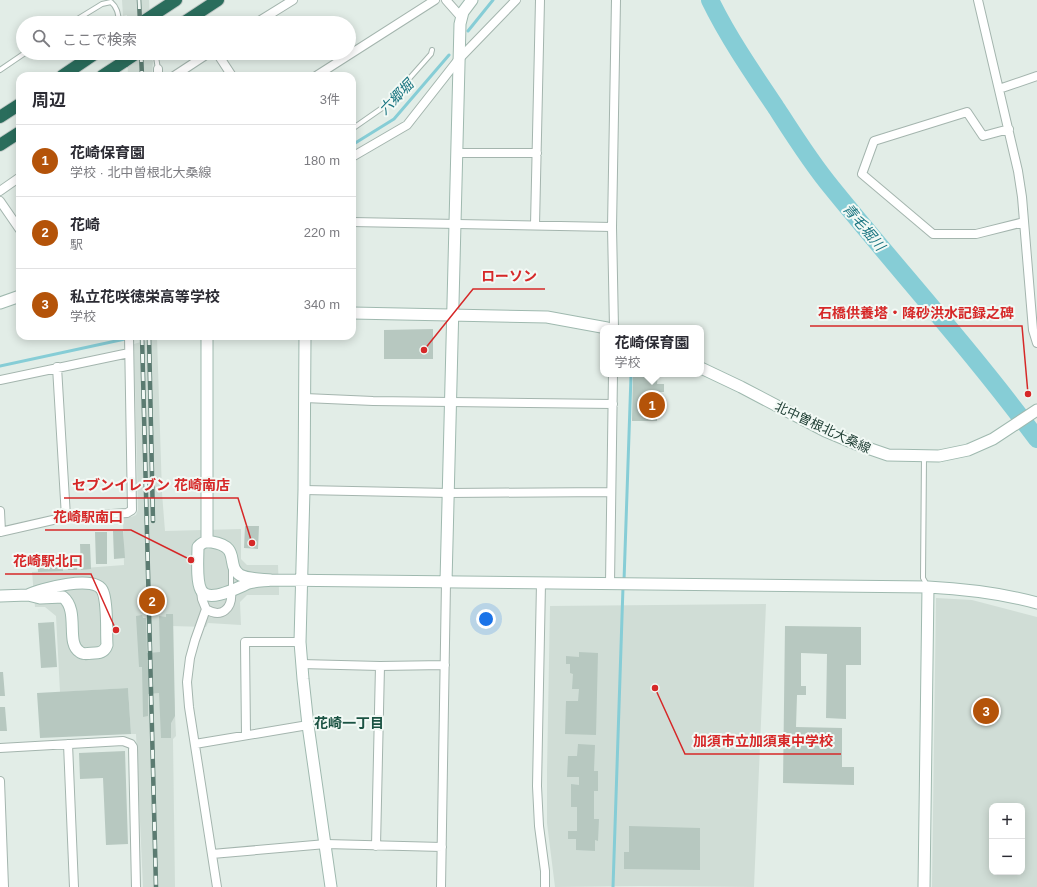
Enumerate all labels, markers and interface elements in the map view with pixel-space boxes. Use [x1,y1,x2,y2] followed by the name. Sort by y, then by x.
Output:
[16,16,356,60] search box
[30,27,52,49] icon: search
[62,31,137,48] text: ここで検索
[376,75,418,118] water label: 六郷堀
[32,91,66,110] text: 周辺
[320,92,340,107] text: 3件
[70,144,145,161] text: 花崎保育園
[41,153,49,168] text: 1
[304,153,340,168] text: 180 m
[70,165,212,180] text: 学校 · 北中曽根北大桑線
[840,200,889,255] water label: 青毛堀川
[70,216,100,233] text: 花崎
[41,225,49,240] text: 2
[304,225,340,240] text: 220 m
[70,237,83,252] text: 駅
[473,263,545,289] callout: ローソン
[481,268,537,284] text: ローソン
[70,288,220,305] text: 私立花咲徳栄高等学校
[41,297,49,312] text: 3
[304,297,340,312] text: 340 m
[810,300,1022,326] callout: 石橋供養塔・降砂洪水記録之碑
[818,305,1014,321] text: 石橋供養塔・降砂洪水記録之碑
[70,309,96,324] text: 学校
[600,325,704,377] popup
[614,334,690,351] text: 花崎保育園
[614,355,641,370] text: 学校
[639,390,665,420] pin: 1
[772,399,873,456] street label: 北中曽根北大桑線
[64,472,238,498] callout: セブンイレブン 花崎南店
[72,477,230,493] text: セブンイレブン 花崎南店
[45,504,131,530] callout: 花崎駅南口
[53,509,123,525] text: 花崎駅南口
[5,548,91,574] callout: 花崎駅北口
[13,553,83,569] text: 花崎駅北口
[139,586,165,616] pin: 2
[476,609,496,629] your location
[973,696,999,726] pin: 3
[314,715,384,731] district label: 花崎一丁目
[685,728,841,754] callout: 加須市立加須東中学校
[693,733,833,749] text: 加須市立加須東中学校
[989,803,1025,875] map controls
[989,803,1025,839] button: +
[989,839,1025,875] button: −

